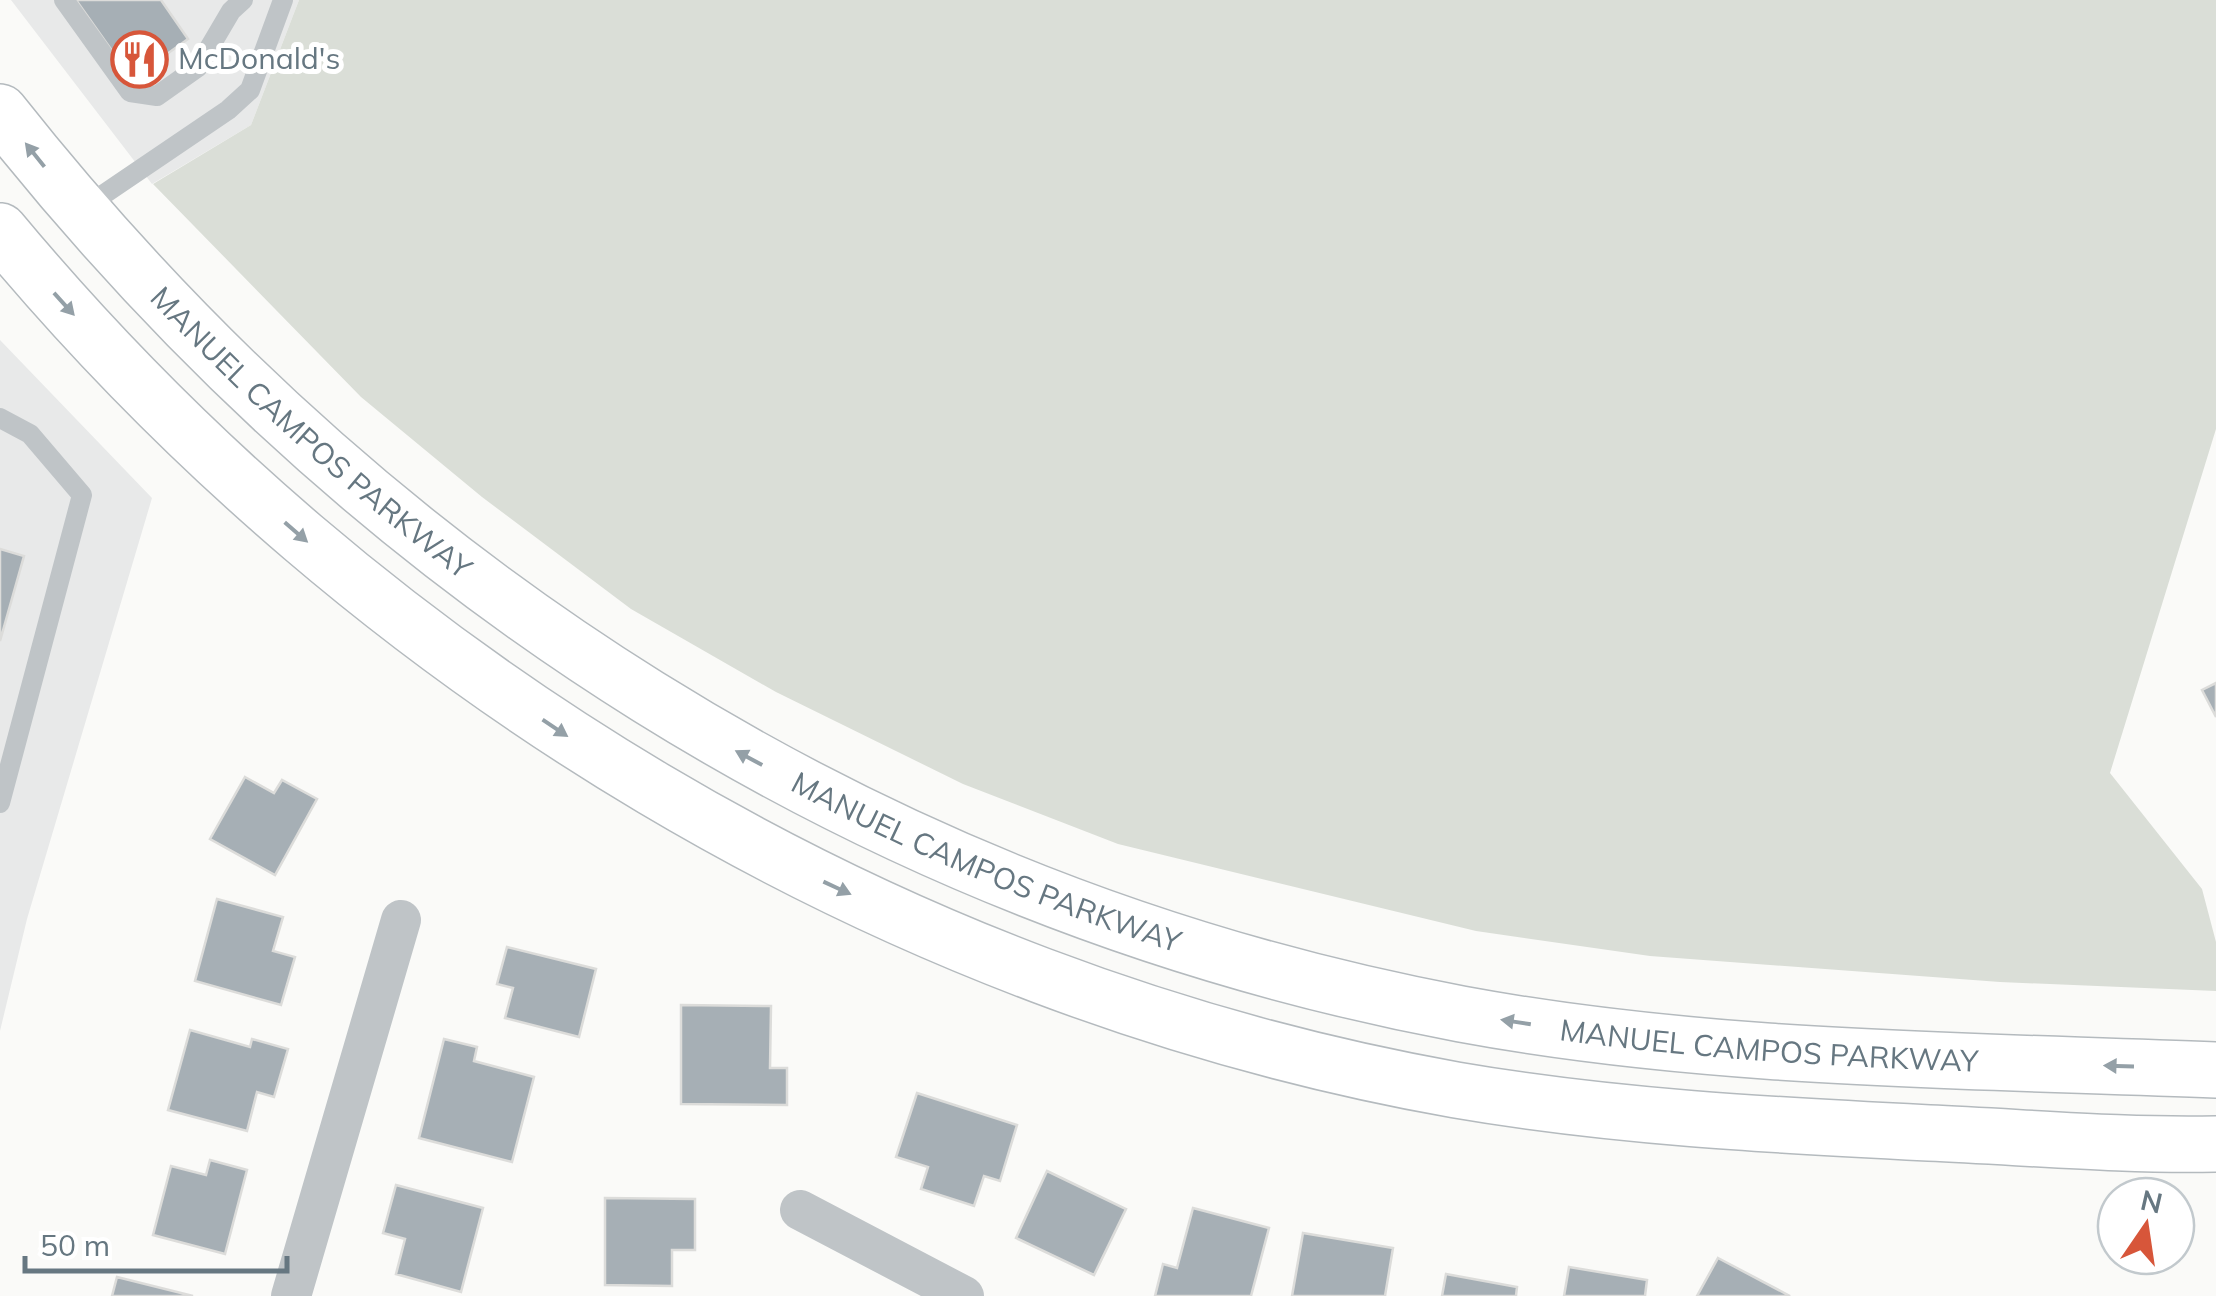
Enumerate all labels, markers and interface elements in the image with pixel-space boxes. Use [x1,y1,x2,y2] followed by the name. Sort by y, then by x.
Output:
[109,29,169,89] restaurant icon: McDonald's
[178,39,340,77] place label: McDonald's
[25,143,46,168] one-way arrow
[143,278,480,587] street label: MANUEL CAMPOS PARKWAY
[53,291,75,316] one-way arrow
[283,520,308,542] one-way arrow
[541,718,568,737] one-way arrow
[735,750,763,767] one-way arrow
[785,763,1187,960] street label: MANUEL CAMPOS PARKWAY
[823,879,852,896] one-way arrow
[1558,1010,1980,1080] street label: MANUEL CAMPOS PARKWAY
[1499,1014,1531,1030] one-way arrow
[2102,1057,2134,1073] one-way arrow
[2096,1176,2196,1276] north arrow
[2138,1182,2166,1221] text: N
[25,1211,288,1273] scale bar
[40,1226,110,1264] text: 50 m

